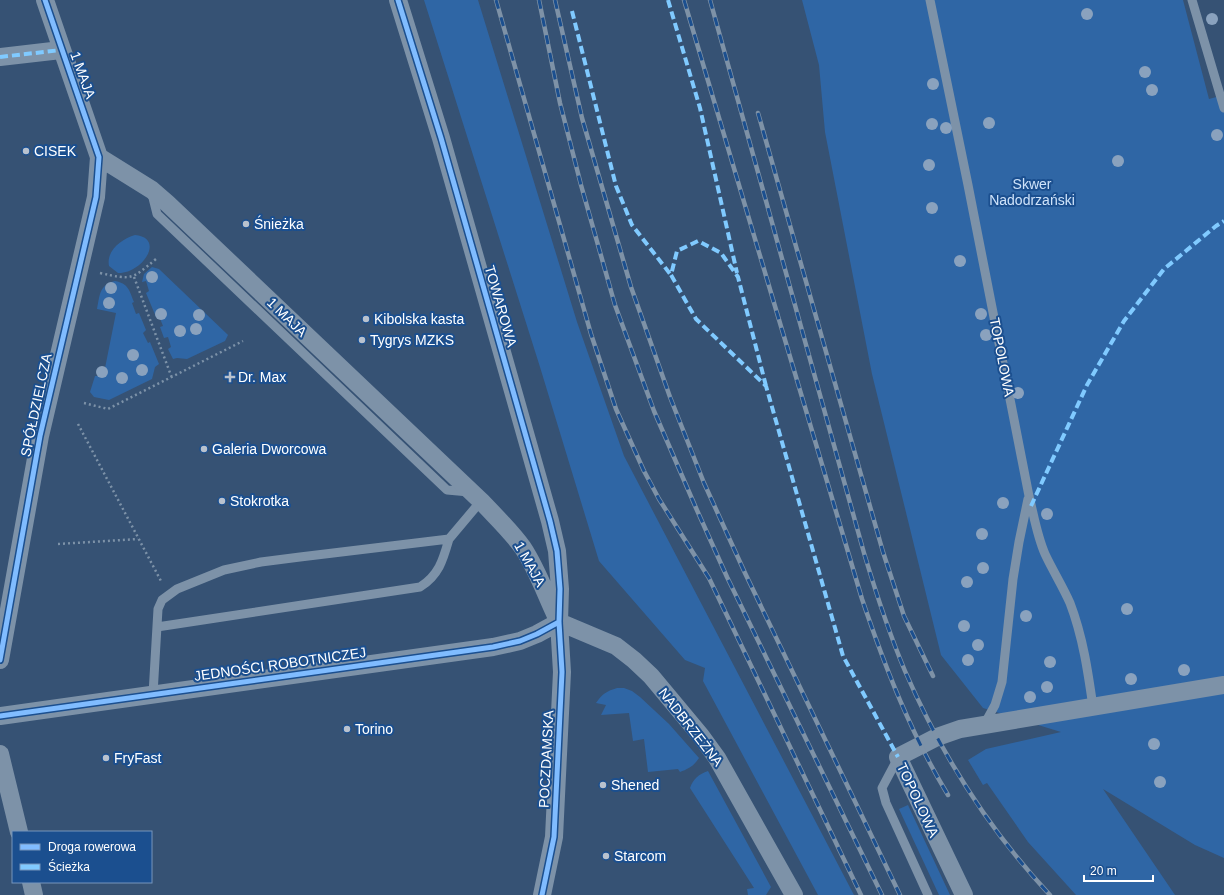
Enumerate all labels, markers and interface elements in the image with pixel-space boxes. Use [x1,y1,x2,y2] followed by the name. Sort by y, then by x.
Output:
[67,49,99,101] street label: 1 MAJA
[34,143,77,159] place label: CISEK
[21,146,31,156] marker: CISEK
[989,176,1075,208] park label: Skwer Nadodrzański
[254,215,304,232] place label: Śnieżka
[241,219,251,229] marker: Śnieżka
[482,263,520,349] street label: TOWAROWA
[264,294,311,340] street label: 1 MAJA
[374,311,464,327] place label: Kibolska kasta
[361,314,371,324] marker: Kibolska kasta
[987,316,1018,399] street label: TOPOLOWA
[370,332,454,348] place label: Tygrys MZKS
[357,335,367,345] marker: Tygrys MZKS
[17,351,55,458] street label: SPÓŁDZIELCZA
[238,369,286,385] place label: Dr. Max
[225,372,235,382] marker: Dr. Max
[212,441,327,457] place label: Galeria Dworcowa
[199,444,209,454] marker: Galeria Dworcowa
[230,493,289,509] place label: Stokrotka
[217,496,227,506] marker: Stokrotka
[511,539,549,590] street label: 1 MAJA
[193,643,367,684] street label: JEDNOŚCI ROBOTNICZEJ
[655,684,728,770] street label: NADBRZEŻNA
[535,709,557,808] street label: POCZDAMSKA
[355,721,393,737] place label: Torino
[342,724,352,734] marker: Torino
[114,750,162,766] place label: FryFast
[101,753,111,763] marker: FryFast
[894,760,942,840] street label: TOPOLOWA
[611,777,659,793] place label: Shened
[598,780,608,790] marker: Shened
[12,831,152,883] legend
[48,840,136,854] text: Droga rowerowa
[614,848,666,864] place label: Starcom
[601,851,611,861] marker: Starcom
[1084,857,1153,883] scale bar
[48,859,90,874] text: Ścieżka
[1090,864,1117,878] text: 20 m

